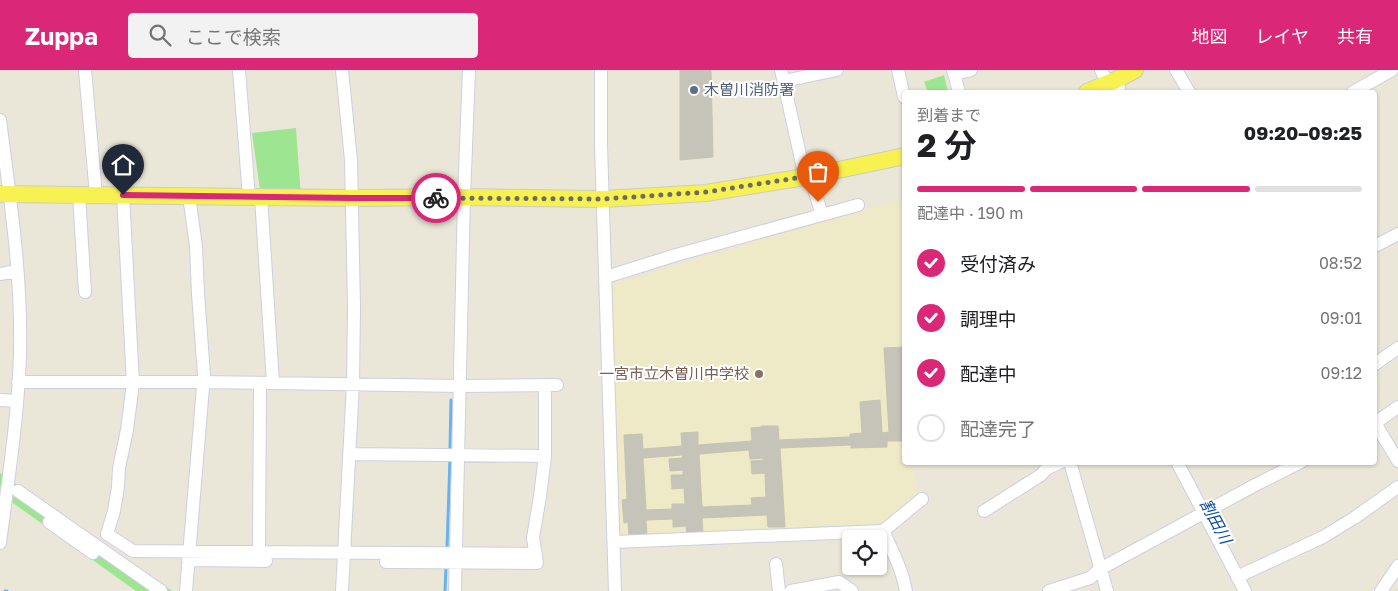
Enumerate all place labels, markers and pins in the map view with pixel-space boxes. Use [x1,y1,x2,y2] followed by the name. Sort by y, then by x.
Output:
[704,80,794,98] place label: 木曽川消防署
[688,84,700,96] marker: 木曽川消防署
[102,144,144,195] pin
[797,151,839,202] pin
[599,364,749,382] place label: 一宮市立木曽川中学校
[753,368,765,380] marker: 一宮市立木曽川中学校

